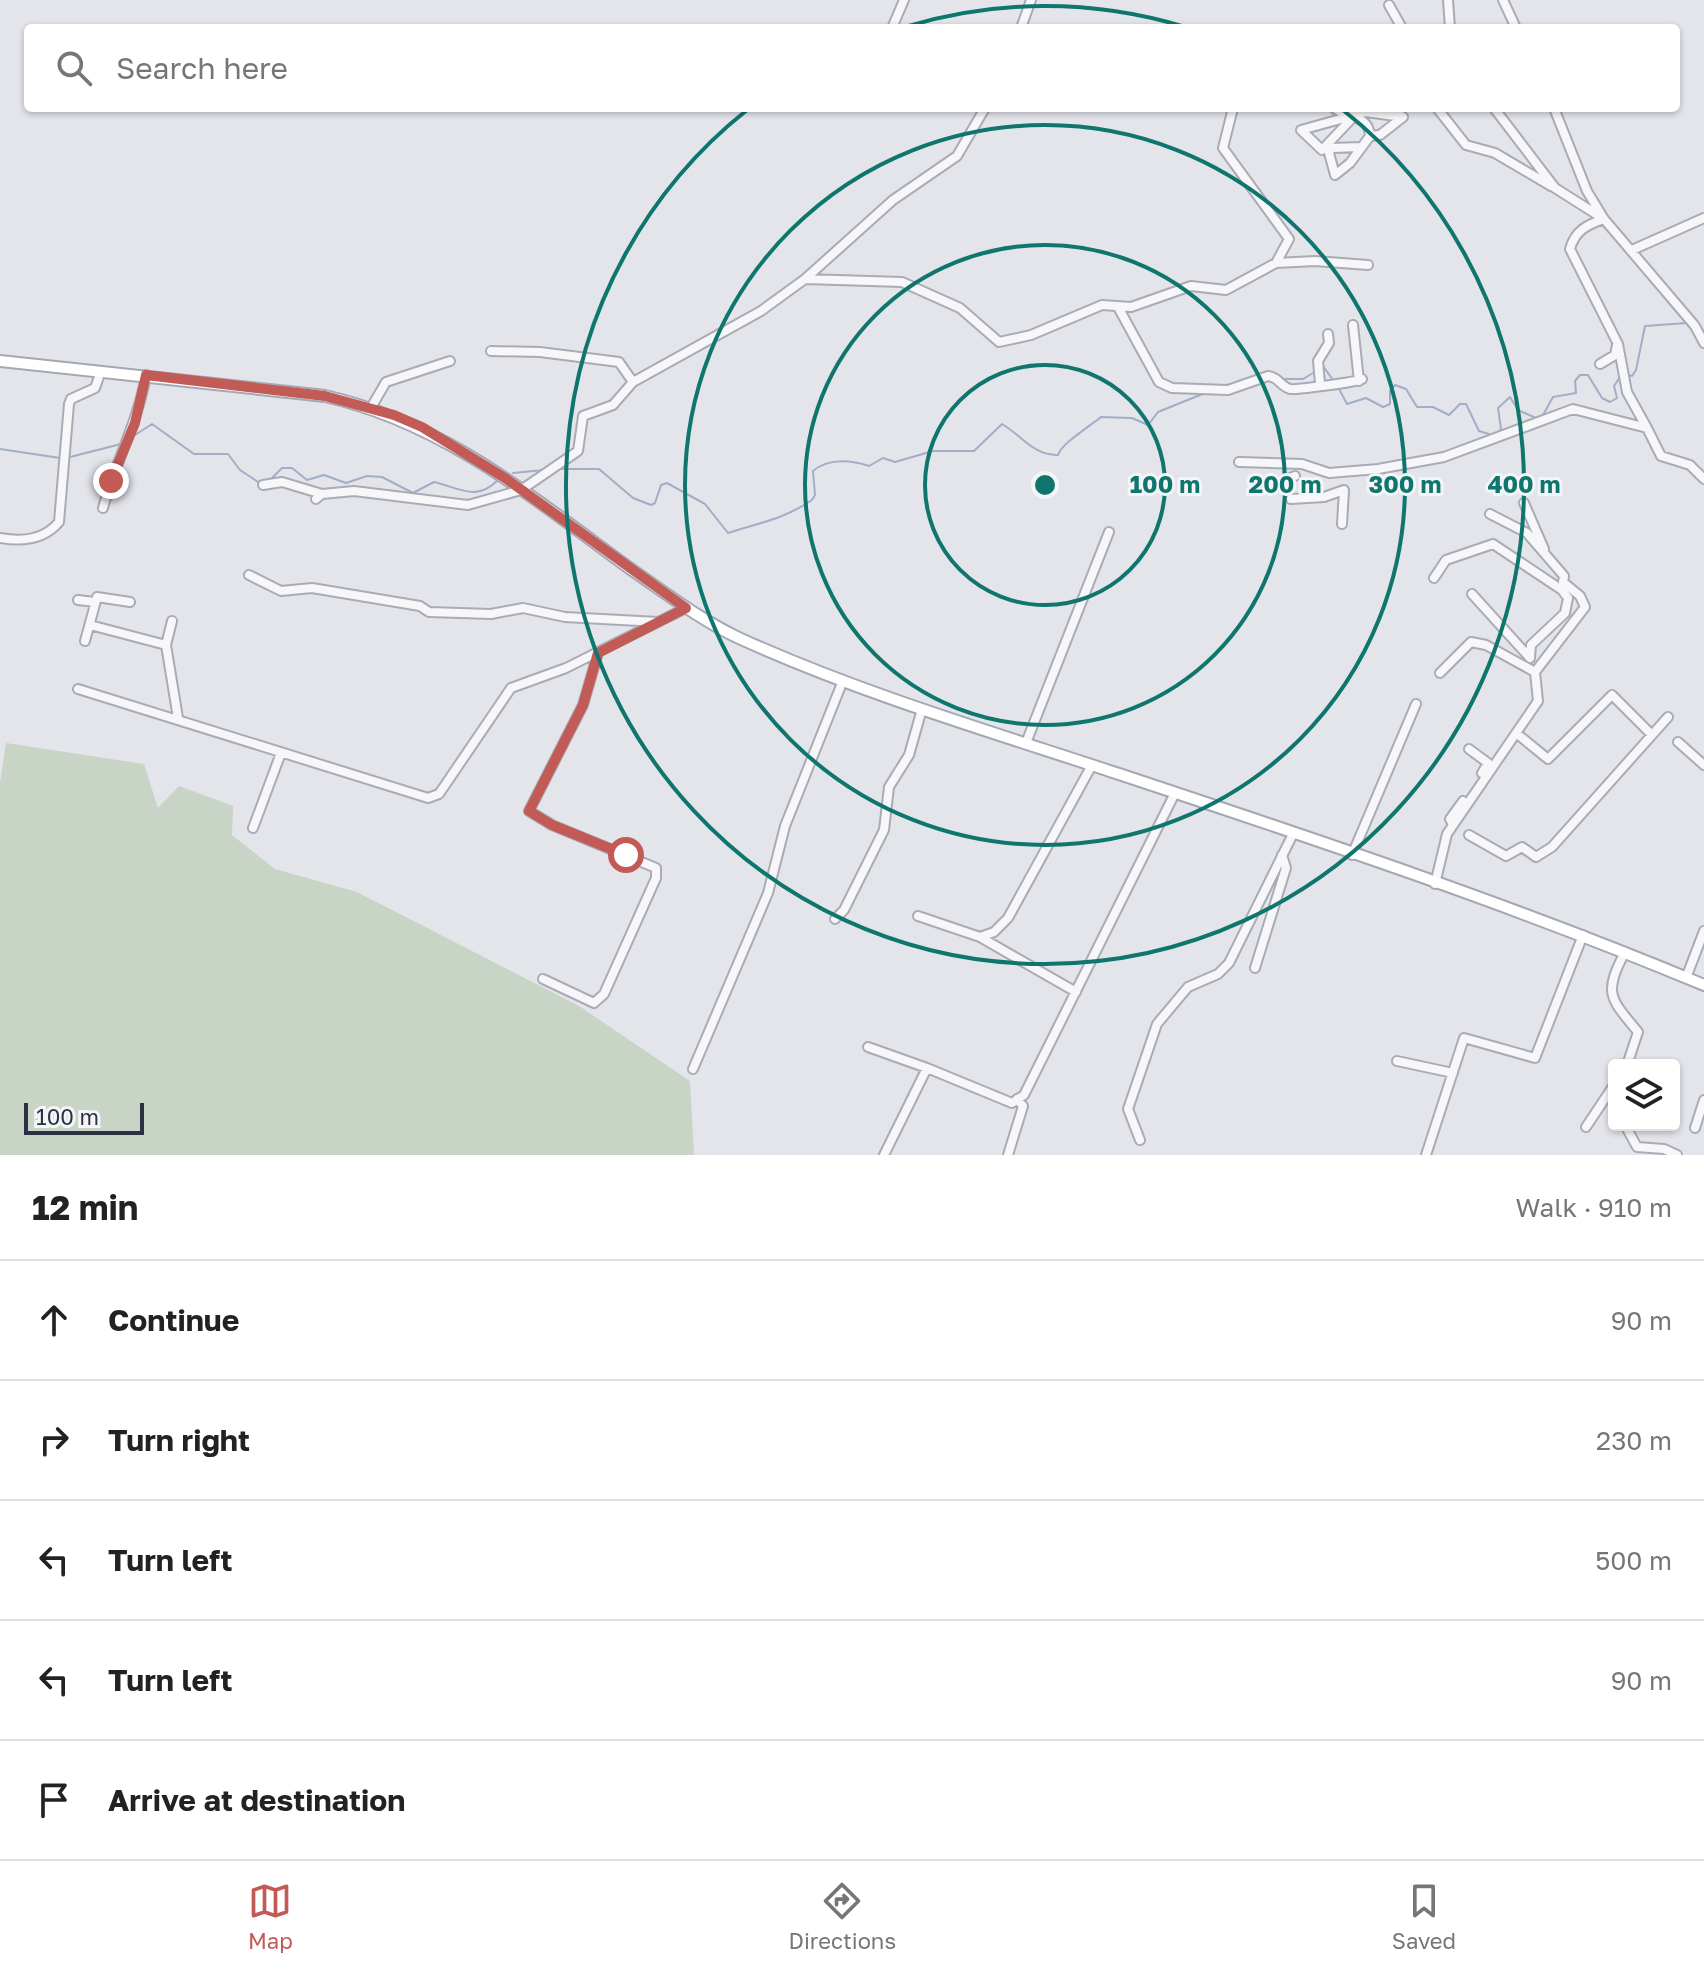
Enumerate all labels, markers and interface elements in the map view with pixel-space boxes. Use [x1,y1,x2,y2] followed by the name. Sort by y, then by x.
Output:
[24,24,1680,112] search box
[52,46,96,90] icon: search
[116,50,288,86] text: Search here
[93,463,129,499] route end
[1130,469,1200,498] text: 100 m
[1249,469,1321,498] text: 200 m
[1369,469,1441,498] text: 300 m
[1487,469,1561,498] text: 400 m
[1031,471,1059,499] centre of rings
[608,837,644,873] route start
[1608,1059,1680,1131] map controls
[1608,1059,1680,1131] button: layers
[24,1099,144,1135] scale bar
[36,1103,99,1130] text: 100 m
[32,1187,138,1227] text: 12 min
[1516,1192,1672,1223] text: Walk · 910 m
[32,1298,76,1342] icon: ahead
[108,1302,239,1338] text: Continue
[1611,1305,1672,1336] text: 90 m
[32,1418,76,1462] icon: right
[108,1422,250,1458] text: Turn right
[1596,1425,1672,1456] text: 230 m
[32,1538,76,1582] icon: left
[108,1542,233,1578] text: Turn left
[1595,1545,1672,1576] text: 500 m
[32,1658,76,1702] icon: left
[108,1662,233,1698] text: Turn left
[1611,1665,1672,1696] text: 90 m
[32,1778,76,1822] icon: arrive
[108,1782,405,1818] text: Arrive at destination
[248,1879,293,1954] tab: Map
[789,1879,896,1954] tab: Directions
[1392,1879,1456,1954] tab: Saved

